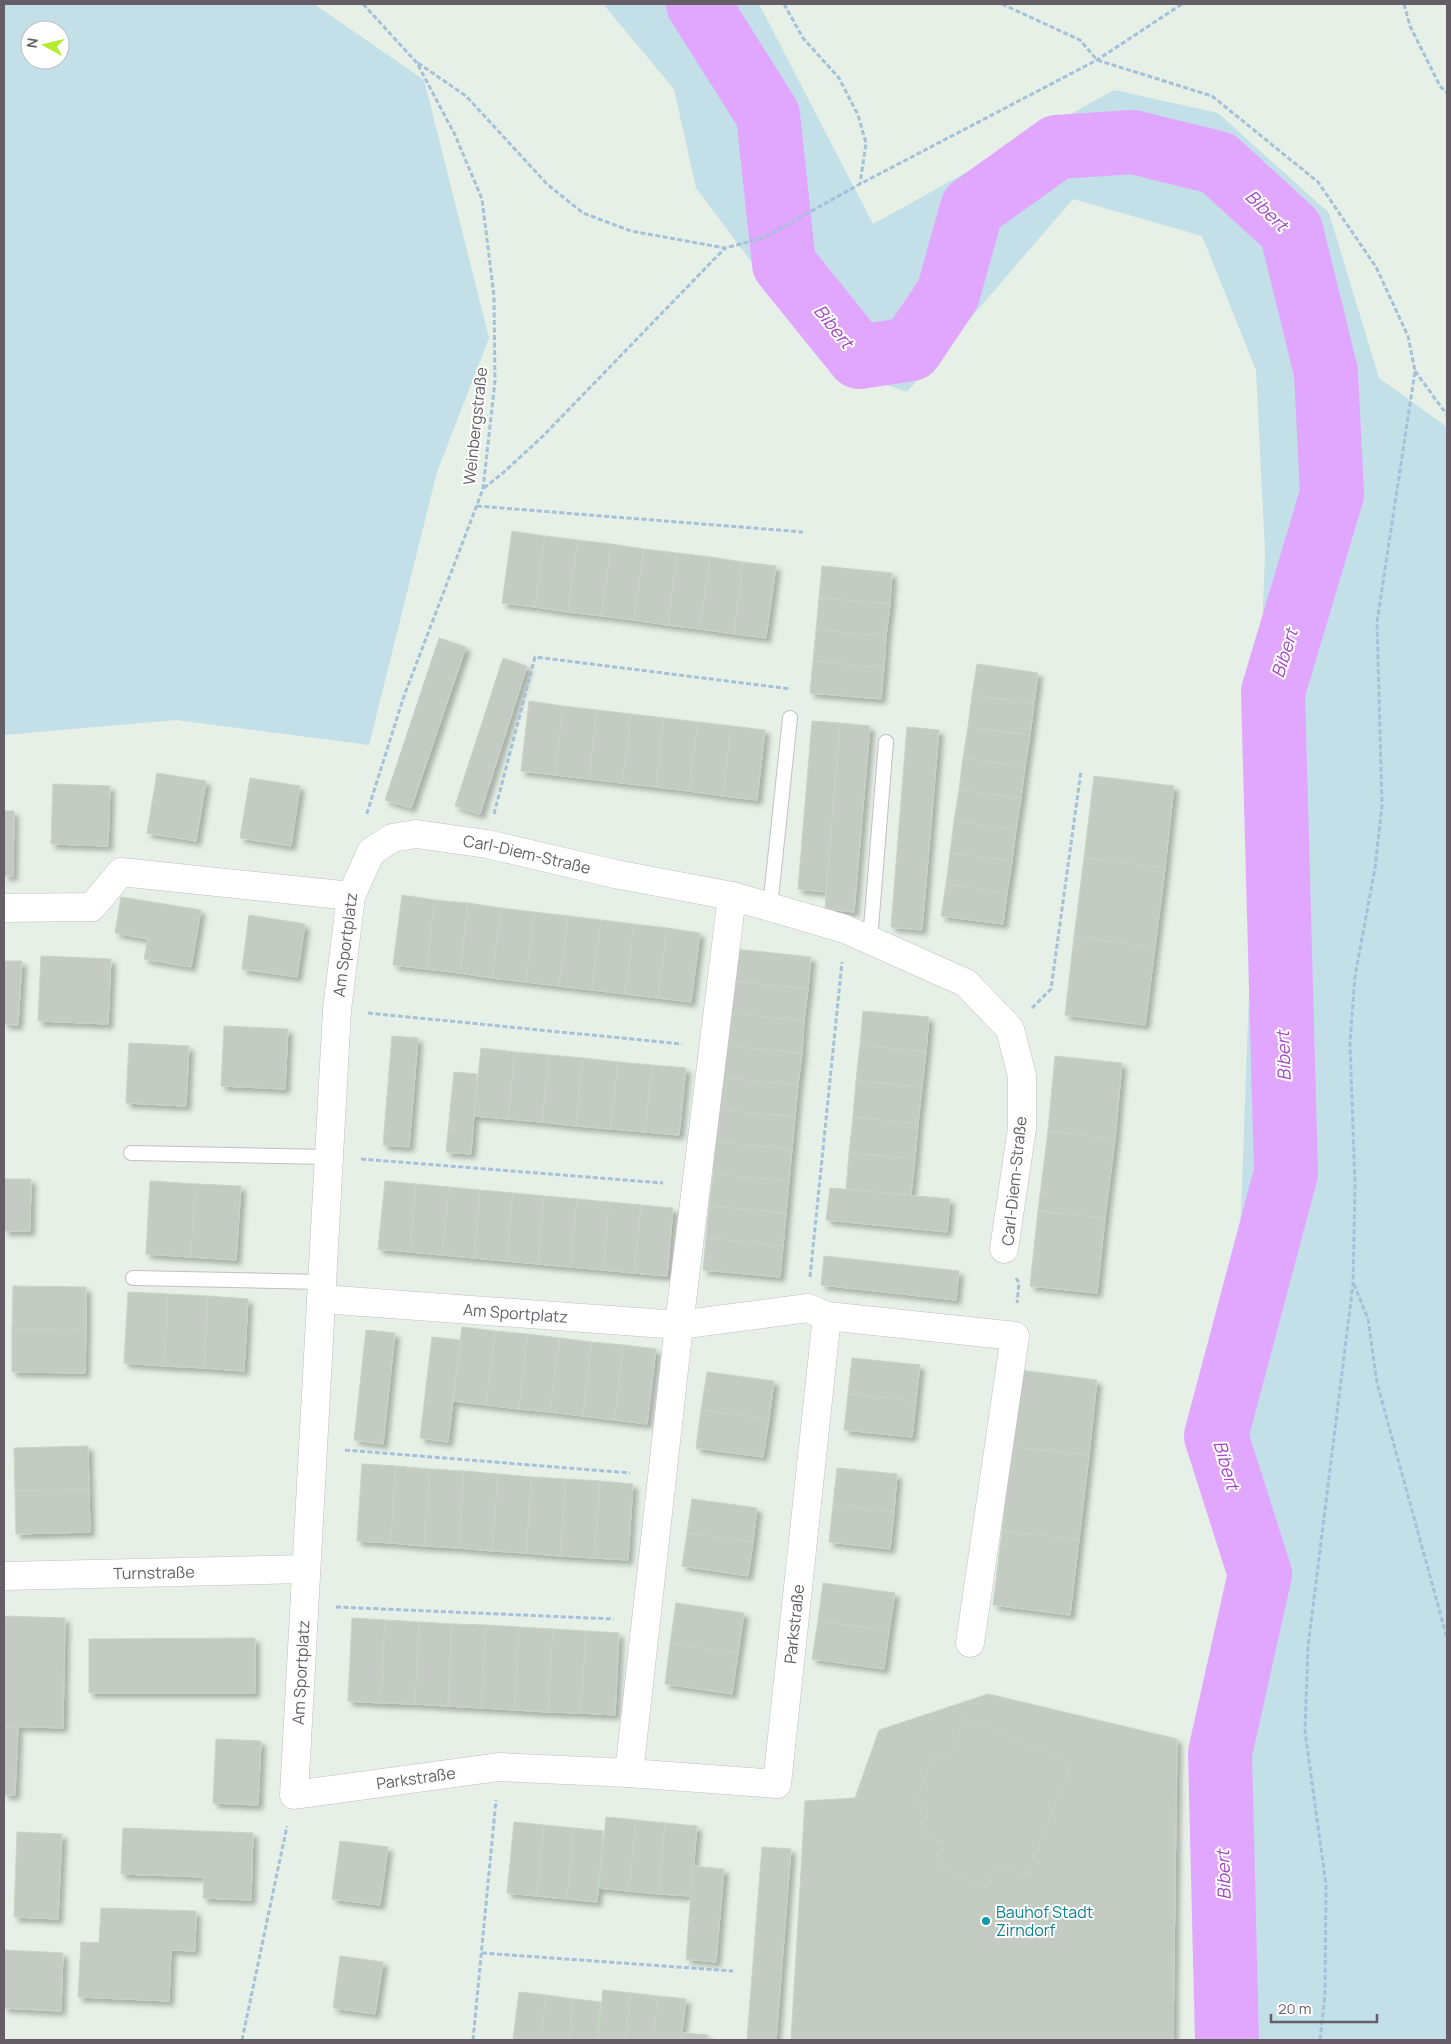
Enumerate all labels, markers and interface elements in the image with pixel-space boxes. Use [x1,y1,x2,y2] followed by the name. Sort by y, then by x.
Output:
[20,20,70,70] north arrow
[22,37,42,49] text: N
[1241,184,1295,237] water label: Bibert
[809,299,860,354] water label: Bibert
[458,366,492,486] street label: Weinbergstraße
[1265,624,1303,680] water label: Bibert
[462,830,593,879] street label: Carl-Diem-Straße
[328,891,362,998] street label: Am Sportplatz
[1270,1029,1296,1081] water label: Bibert
[996,1115,1032,1247] street label: Carl-Diem-Straße
[462,1298,569,1328] street label: Am Sportplatz
[1209,1438,1246,1494] water label: Bibert
[113,1561,195,1584] street label: Turnstraße
[779,1583,809,1665] street label: Parkstraße
[287,1619,315,1725] street label: Am Sportplatz
[375,1762,457,1794] street label: Parkstraße
[1210,1848,1236,1900] water label: Bibert
[996,1901,1093,1941] place label: Bauhof Stadt Zirndorf
[980,1915,992,1927] marker: Bauhof Stadt Zirndorf
[1271,1992,1377,2024] scale bar
[1278,1998,1311,2019] text: 20 m

